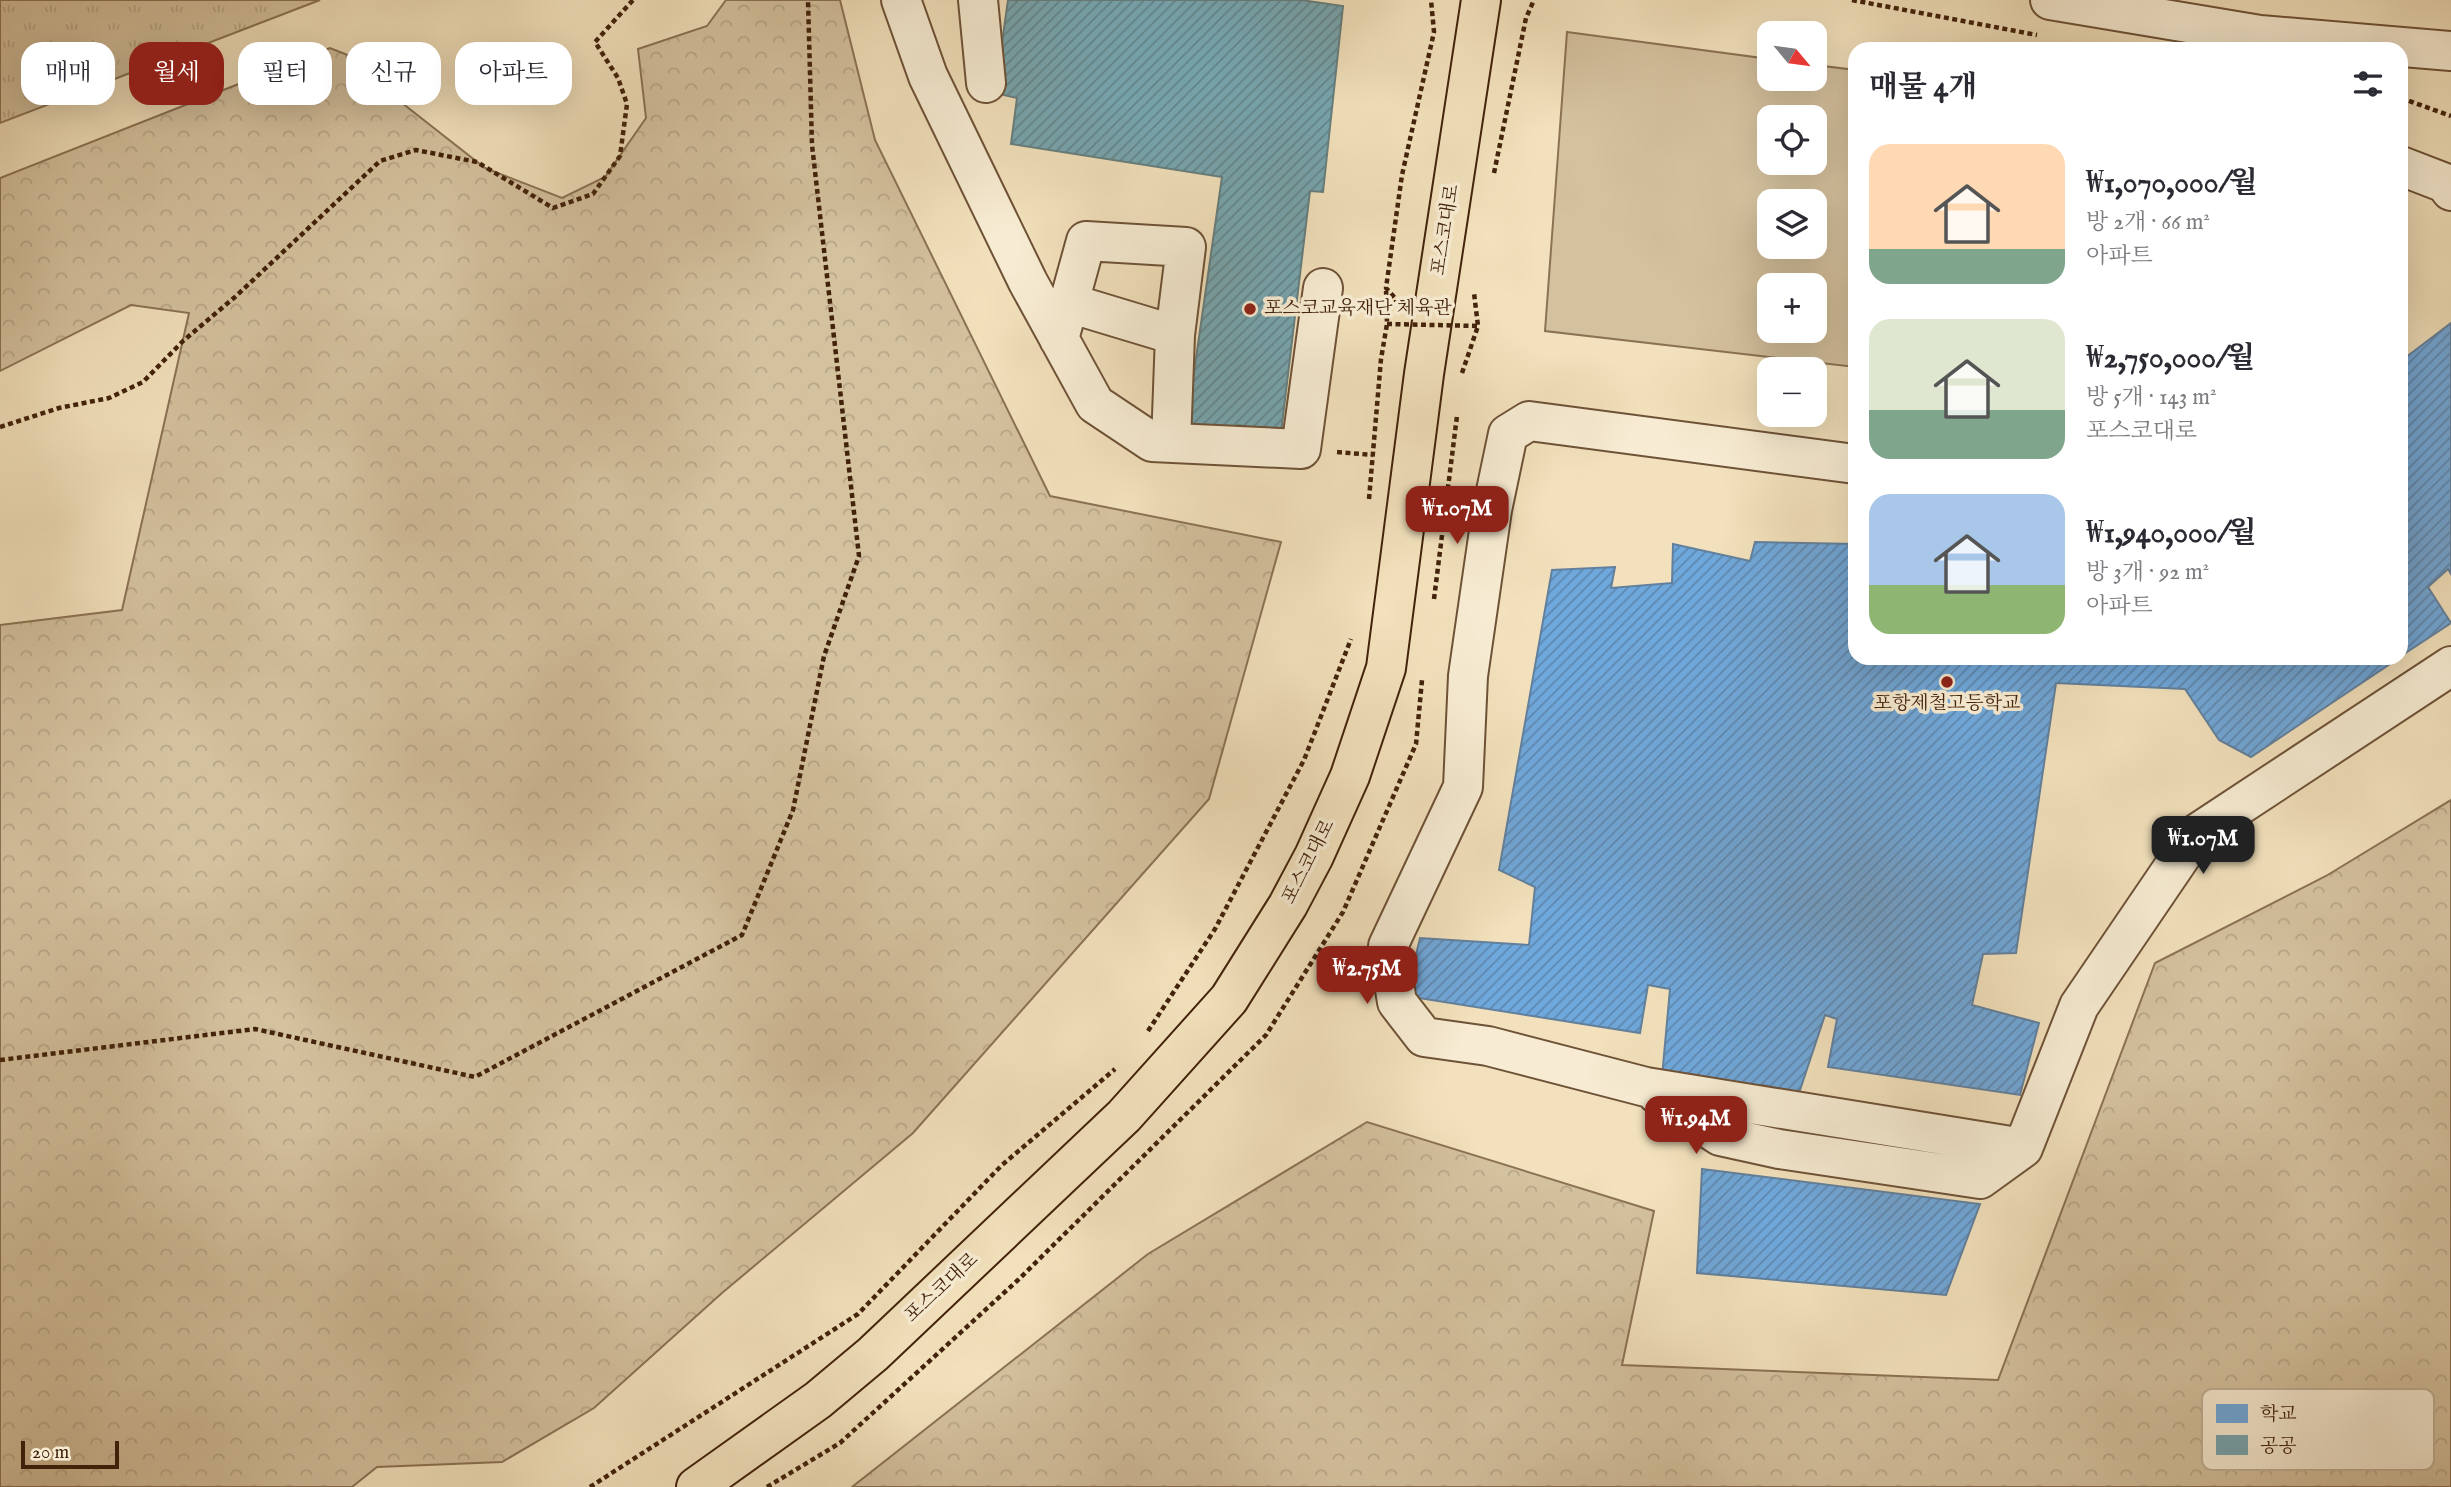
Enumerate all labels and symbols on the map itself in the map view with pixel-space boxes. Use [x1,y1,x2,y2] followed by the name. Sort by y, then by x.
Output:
[1757,21,1827,91] north arrow
[1427,183,1465,277] street label: 포스코대로
[1264,297,1452,321] place label: 포스코교육재단 체육관
[1242,301,1258,317] marker: 포스코교육재단 체육관
[1400,486,1514,546] pin: ₩1.07M
[1939,674,1955,690] marker: 포항제철고등학교
[1874,692,2020,716] place label: 포항제철고등학교
[1277,816,1341,908] street label: 포스코대로
[2146,816,2260,876] pin: ₩1.07M
[1310,946,1424,1006] pin: ₩2.75M
[1639,1096,1753,1156] pin: ₩1.94M
[900,1248,984,1328] street label: 포스코대로
[2202,1389,2434,1470] legend
[2260,1403,2297,1427] text: 학교
[2260,1435,2297,1459] text: 공공
[21,1438,119,1470] scale bar

